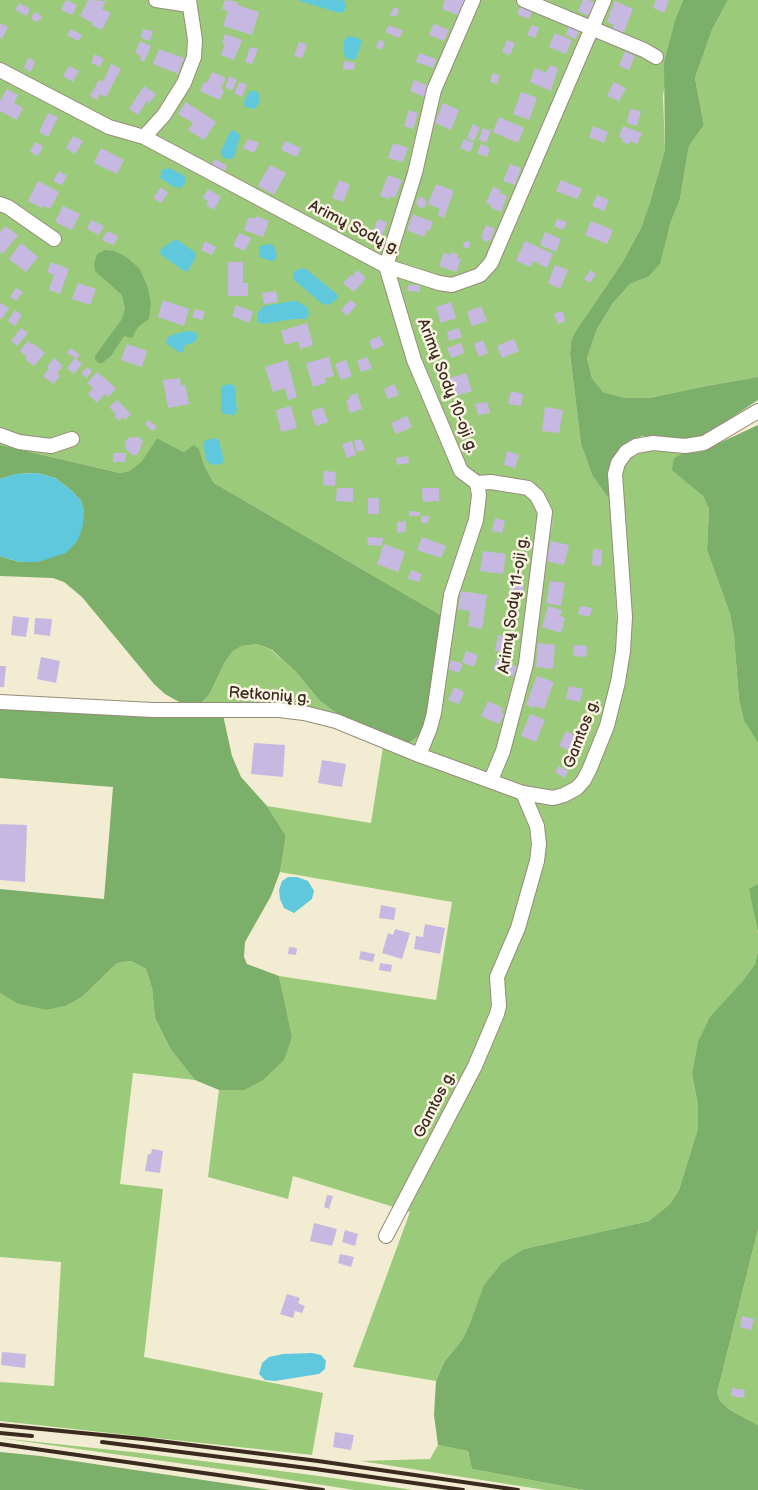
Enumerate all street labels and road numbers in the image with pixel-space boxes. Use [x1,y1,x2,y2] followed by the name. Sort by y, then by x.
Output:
[305,197,403,259] street label: Arimų Sodų g.
[413,316,481,456] street label: Arimų Sodų 10-oji g.
[495,535,533,675] street label: Arimų Sodų 11-oji g.
[228,684,310,708] street label: Retkonių g.
[560,697,604,771] street label: Gamtos g.
[410,1068,460,1142] street label: Gamtos g.

